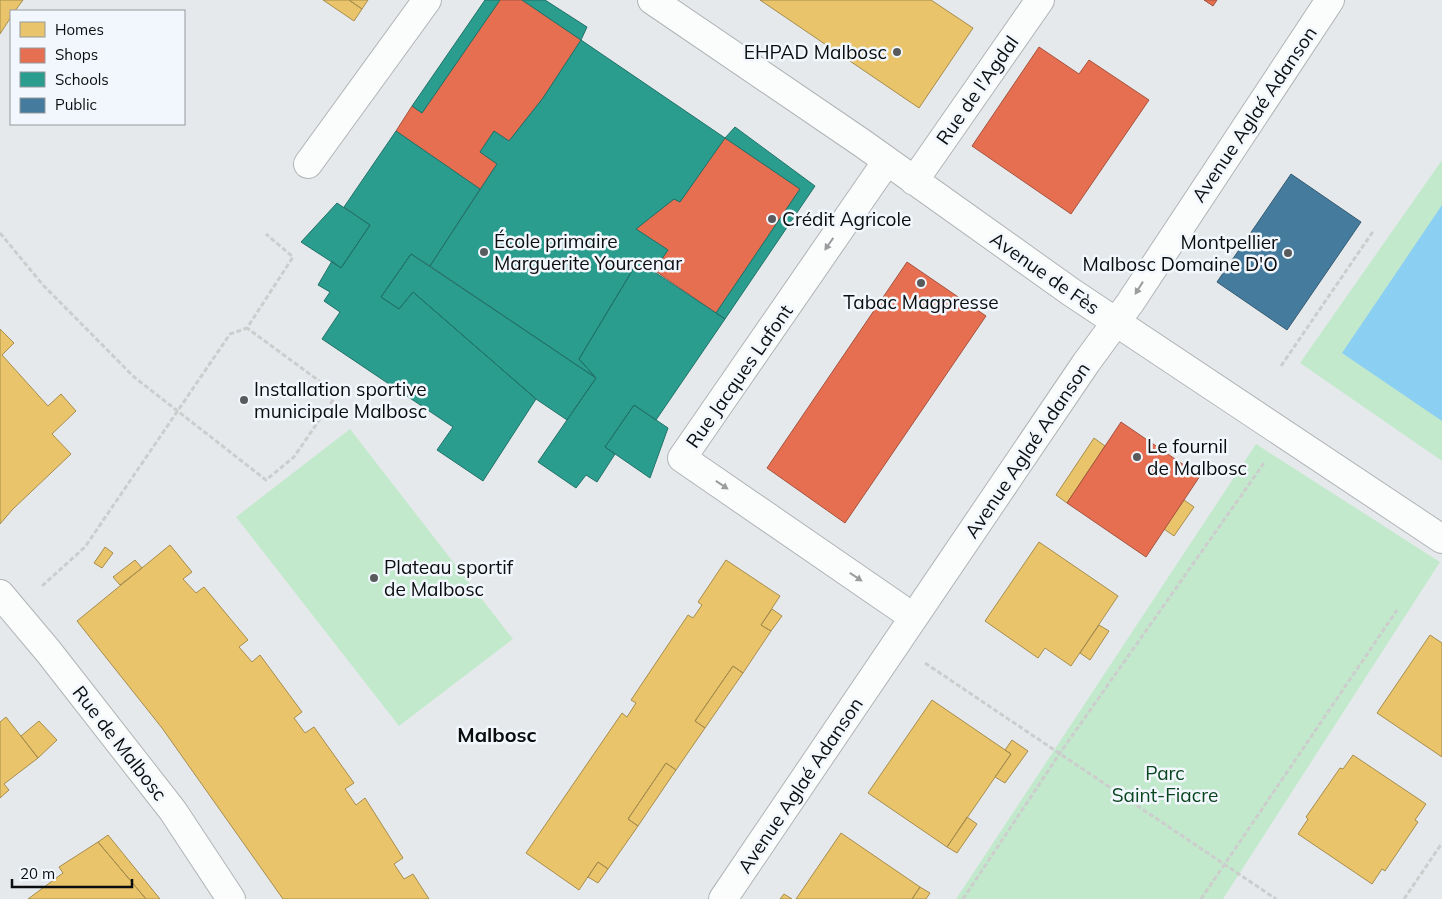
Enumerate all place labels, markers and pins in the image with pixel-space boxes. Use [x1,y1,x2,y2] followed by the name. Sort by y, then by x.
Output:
[744,40,887,64] place label: EHPAD Malbosc
[891,46,903,58] marker: EHPAD Malbosc
[782,207,911,231] place label: Crédit Agricole
[766,213,778,225] marker: Crédit Agricole
[494,229,682,275] place label: École primaire Marguerite Yourcenar
[1083,230,1278,276] place label: Montpellier Malbosc Domaine D'O
[478,246,490,258] marker: École primaire Marguerite Yourcenar
[1282,247,1294,259] marker: Montpellier Malbosc Domaine D'O
[915,277,927,289] marker: Tabac Magpresse
[843,290,999,314] place label: Tabac Magpresse
[254,377,427,423] place label: Installation sportive municipale Malbosc
[238,394,250,406] marker: Installation sportive municipale Malbosc
[1147,434,1247,480] place label: Le fournil de Malbosc
[1131,451,1143,463] marker: Le fournil de Malbosc
[384,555,514,601] place label: Plateau sportif de Malbosc
[368,572,380,584] marker: Plateau sportif de Malbosc

